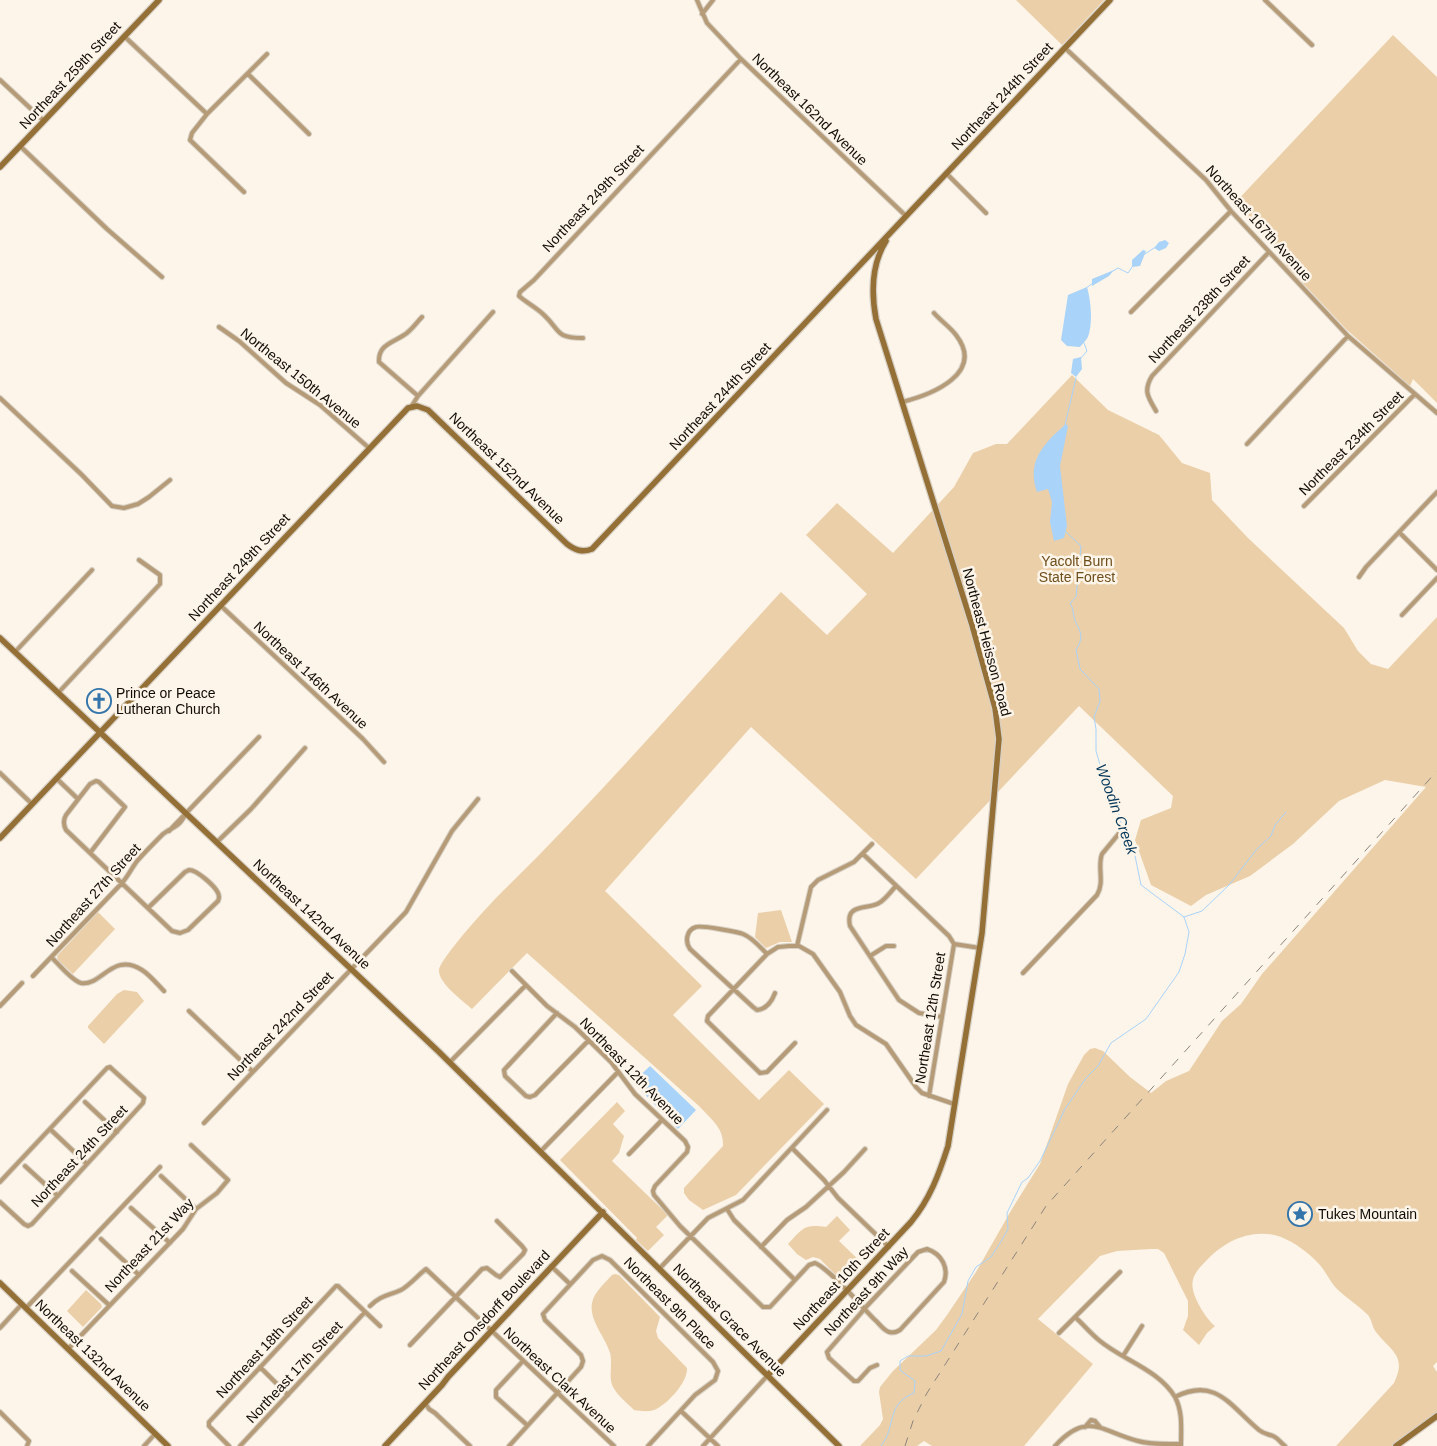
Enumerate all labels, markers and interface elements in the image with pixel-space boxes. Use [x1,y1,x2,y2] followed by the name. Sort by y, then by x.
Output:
[16,18,124,132] street label: Northeast 259th Street
[948,39,1056,153] street label: Northeast 244th Street
[749,50,871,168] street label: Northeast 162nd Avenue
[539,141,647,255] street label: Northeast 249th Street
[1203,162,1315,284] street label: Northeast 167th Avenue
[1145,252,1253,366] street label: Northeast 238th Street
[238,325,364,432] street label: Northeast 150th Avenue
[666,339,774,453] street label: Northeast 244th Street
[1296,387,1407,498] street label: Northeast 234th Street
[446,409,568,527] street label: Northeast 152nd Avenue
[185,510,293,624] street label: Northeast 249th Street
[1039,553,1115,585] park label: Yacolt Burn State Forest
[960,566,1014,718] street label: Northeast Heisson Road
[251,618,371,732] street label: Northeast 146th Avenue
[116,685,220,717] place label: Prince or Peace Lutheran Church
[86,688,112,714] church icon: Prince or Peace Lutheran Church
[1093,761,1142,858] water label: Woodin Creek
[43,840,144,950] street label: Northeast 27th Street
[250,856,374,972] street label: Northeast 142nd Avenue
[912,951,948,1085] street label: Northeast 12th Street
[224,968,336,1084] street label: Northeast 242nd Street
[577,1014,687,1128] street label: Northeast 12th Avenue
[28,1102,130,1210] street label: Northeast 24th Street
[101,1195,197,1295] street label: Northeast 21st Way
[1287,1201,1313,1227] place icon: Tukes Mountain
[1318,1206,1417,1222] place label: Tukes Mountain
[790,1225,892,1333] street label: Northeast 10th Street
[821,1243,911,1339] street label: Northeast 9th Way
[415,1247,553,1393] street label: Northeast Onsdorff Boulevard
[621,1254,719,1352] street label: Northeast 9th Place
[670,1260,790,1380] street label: Northeast Grace Avenue
[213,1293,315,1401] street label: Northeast 18th Street
[32,1296,154,1414] street label: Northeast 132nd Avenue
[243,1318,345,1426] street label: Northeast 17th Street
[501,1324,620,1436] street label: Northeast Clark Avenue

